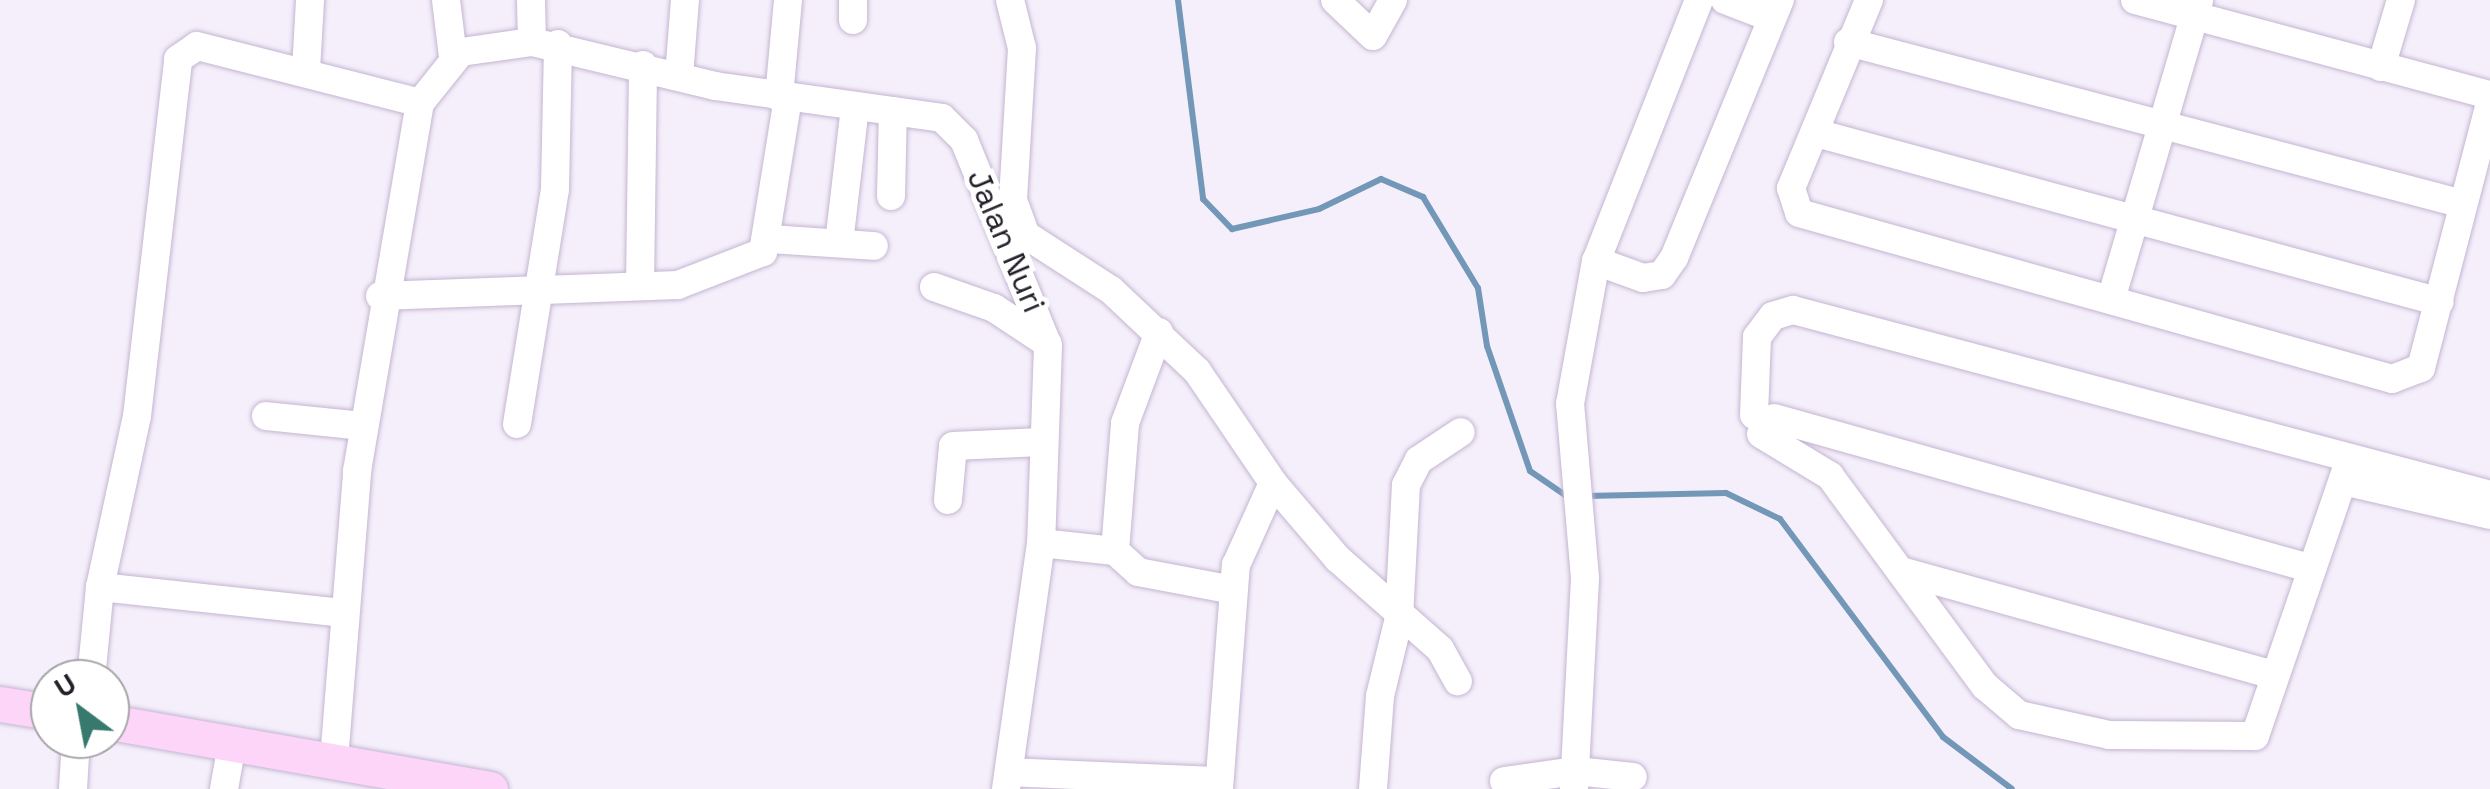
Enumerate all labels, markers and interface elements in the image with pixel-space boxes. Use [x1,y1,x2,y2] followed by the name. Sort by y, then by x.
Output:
[959,164,1053,318] street label: Jalan Nuri
[30,659,130,759] north arrow
[48,665,83,706] text: U

